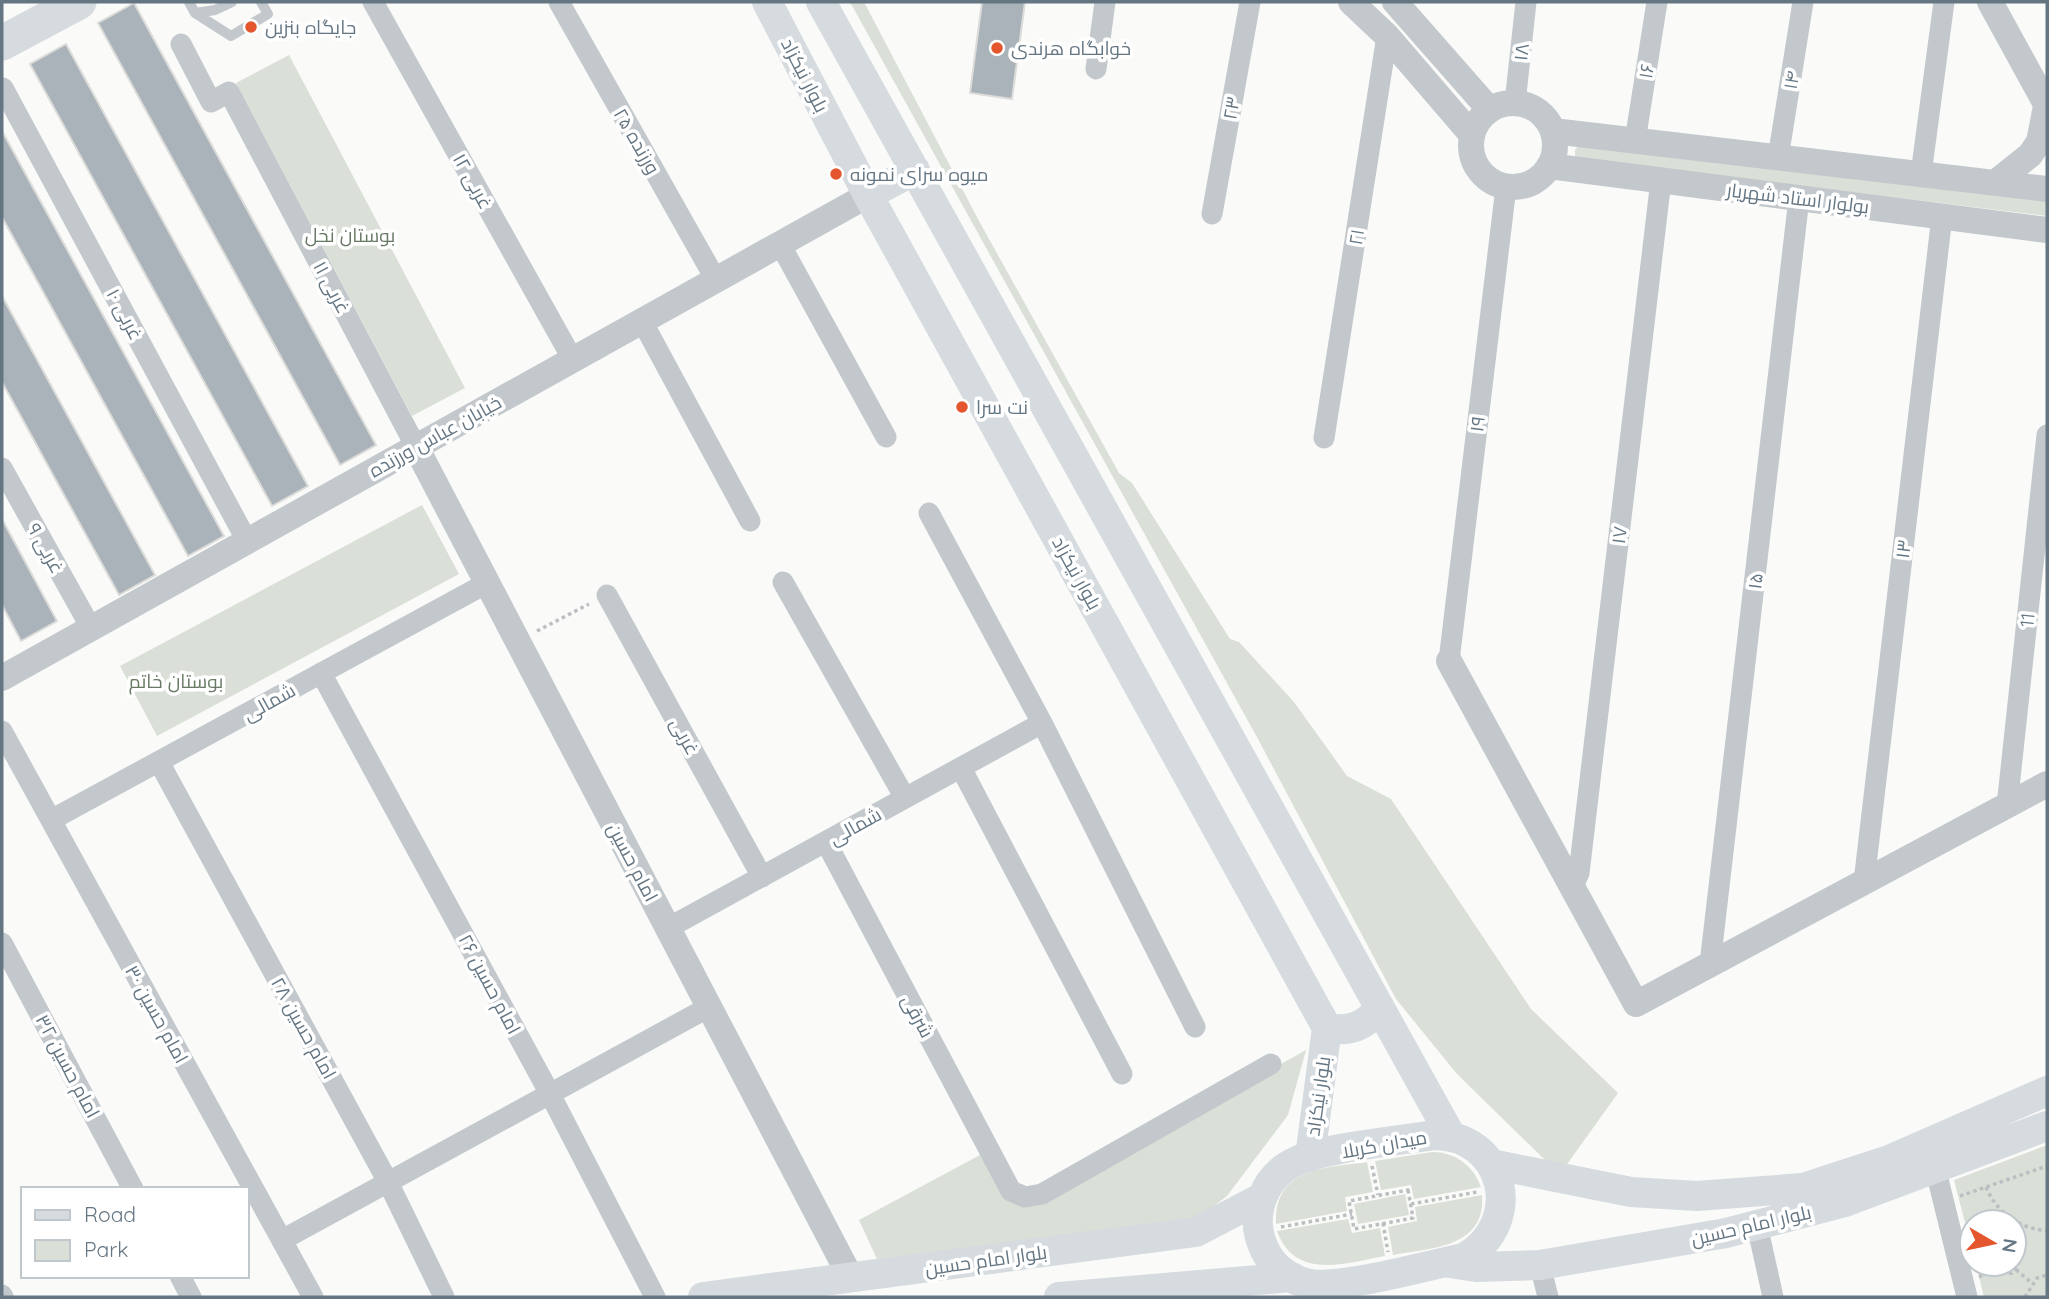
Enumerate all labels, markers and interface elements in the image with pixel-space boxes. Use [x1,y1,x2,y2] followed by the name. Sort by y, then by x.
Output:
[265,15,356,39] place label: جایگاه بنزین
[243,19,259,35] marker: جایگاه بنزین
[776,34,834,116] street label: بلوار نیکزاد
[1011,36,1131,60] place label: خوابگاه هرندی
[989,40,1005,56] marker: خوابگاه هرندی
[1508,42,1534,62] street label: ۱۸
[1633,62,1659,80] street label: ۱۶
[1778,69,1804,91] street label: ۱۴
[1217,95,1245,121] street label: ۲۳
[609,104,665,178] street label: ورزنده ۲۵
[448,149,498,213] street label: غربی ۱۲
[850,162,988,186] place label: میوه سرای نمونه
[828,166,844,182] marker: میوه سرای نمونه
[1724,177,1871,219] street label: بولوار استاد شهریار
[305,223,395,247] park label: بوستان نخل
[1343,227,1369,247] street label: ۲۱
[308,257,356,317] street label: غربی ۱۱
[102,284,148,344] street label: غربی ۱۰
[365,390,505,482] street label: خیابان عباس ورزنده
[976,395,1028,419] place label: نت سرا
[954,399,970,415] marker: نت سرا
[1464,415,1490,433] street label: ۱۹
[22,519,70,577] street label: غربی ۹
[1606,525,1632,545] street label: ۱۷
[1047,532,1107,614] street label: بلوار نیکزاد
[1890,538,1916,560] street label: ۱۳
[1742,571,1768,591] street label: ۱۵
[2014,612,2040,628] street label: 11
[129,669,223,695] park label: بوستان خاتم
[239,678,299,726] street label: شمالی
[665,713,705,759] street label: غربی
[825,802,885,850] street label: شمالی
[601,819,664,906] street label: امام حسین
[452,930,526,1039] street label: امام حسین ۲۶
[118,961,194,1068] street label: امام حسین ۳۰
[264,973,342,1084] street label: امام حسین ۲۸
[897,990,939,1042] street label: شرقی
[29,1010,105,1123] street label: امام حسین ۳۲
[1301,1055,1335,1137] street label: بلوار نیکزاد
[1339,1125,1429,1163] street label: میدان کربلا
[21,1187,248,1278] legend
[1688,1199,1814,1252] street label: بلوار امام حسین
[84,1201,136,1227] text: Road
[1958,1208,2028,1278] north arrow
[84,1236,128,1262] text: Park
[1997,1237,2023,1254] text: N
[923,1240,1049,1282] street label: بلوار امام حسین

